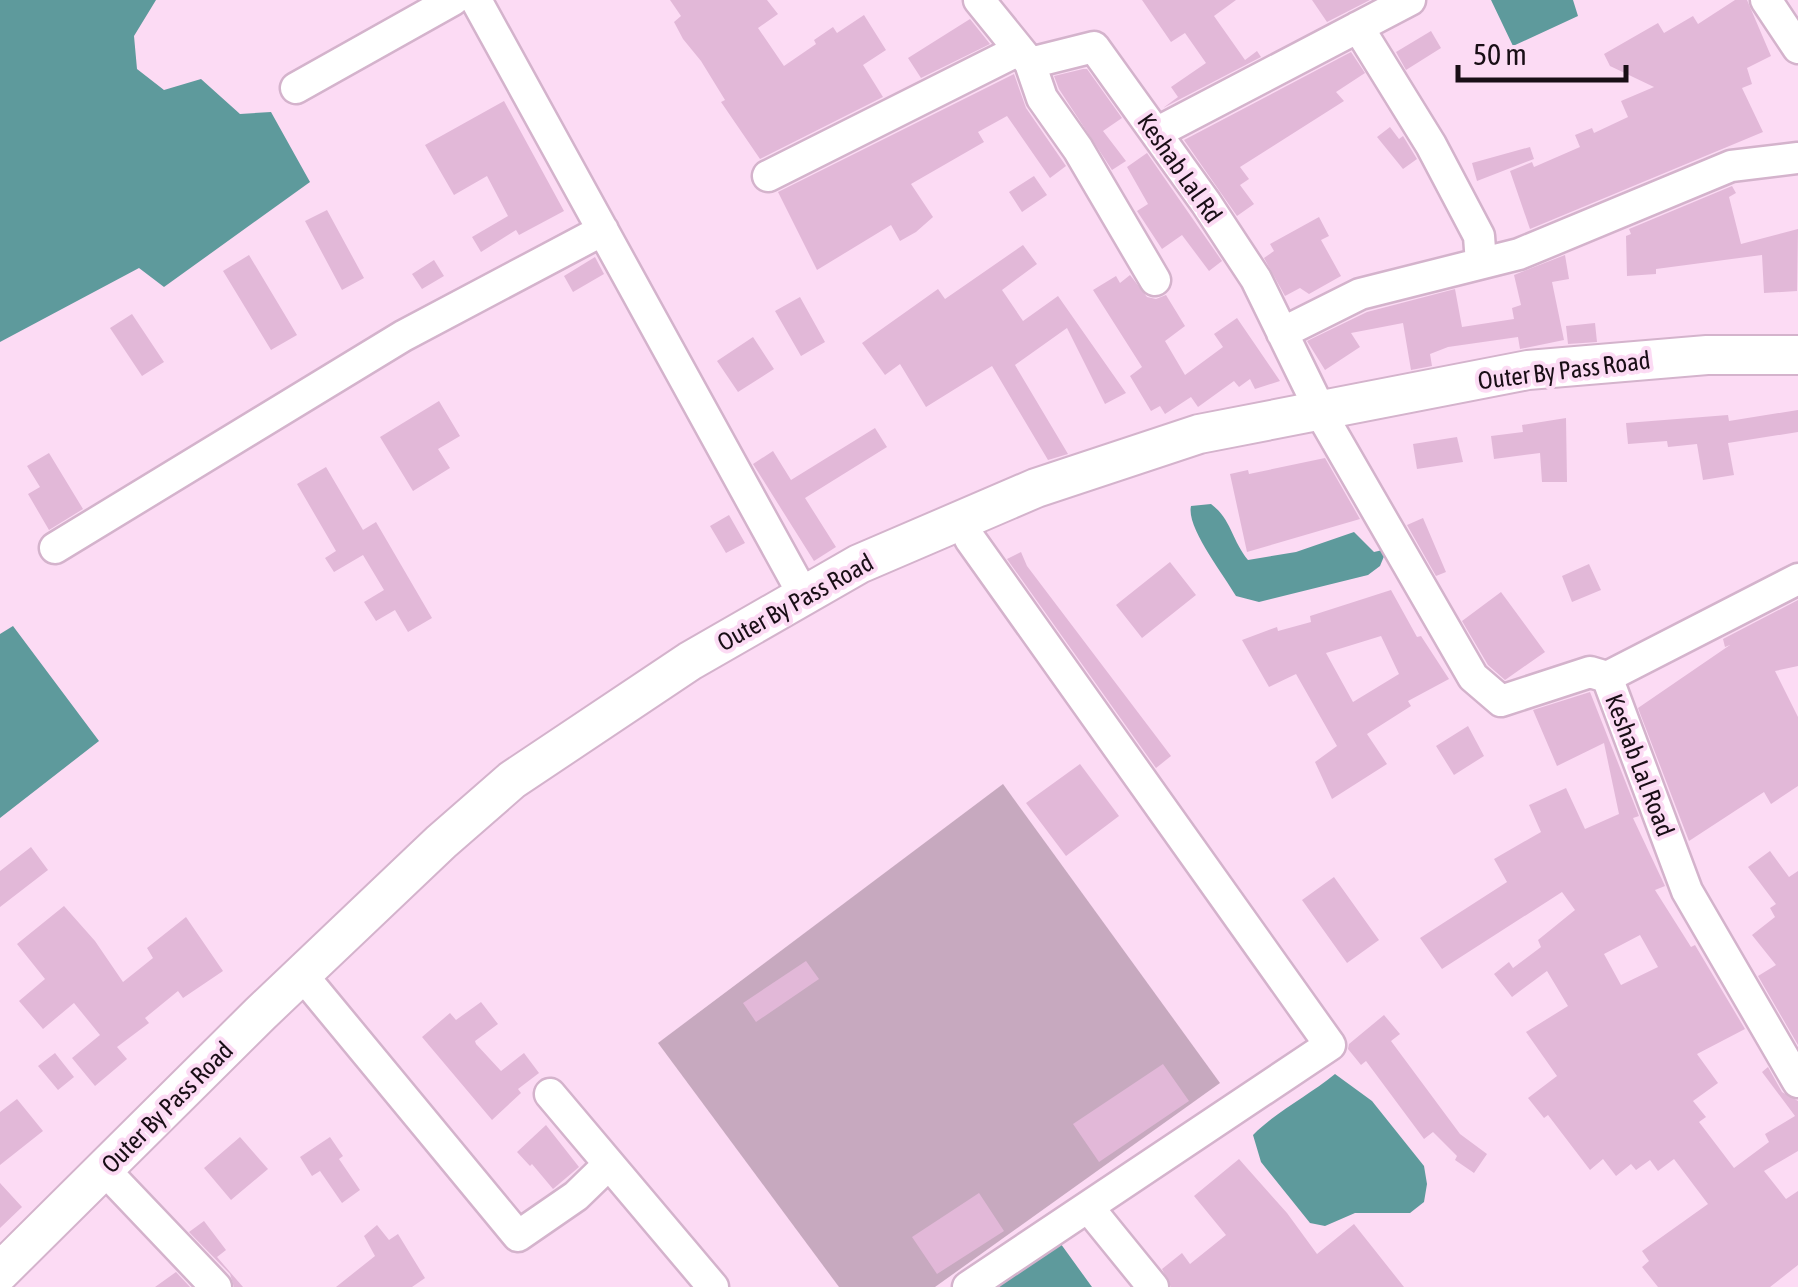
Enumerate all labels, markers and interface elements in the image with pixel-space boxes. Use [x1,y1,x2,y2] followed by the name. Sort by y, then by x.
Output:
[1458,20,1626,82] scale bar
[1473,37,1527,71] text: 50 m
[1132,108,1228,228] street label: Keshab Lal Rd
[1476,346,1652,394] street label: Outer By Pass Road
[712,548,878,656] street label: Outer By Pass Road
[1600,690,1680,840] street label: Keshab Lal Road
[96,1036,238,1178] street label: Outer By Pass Road

